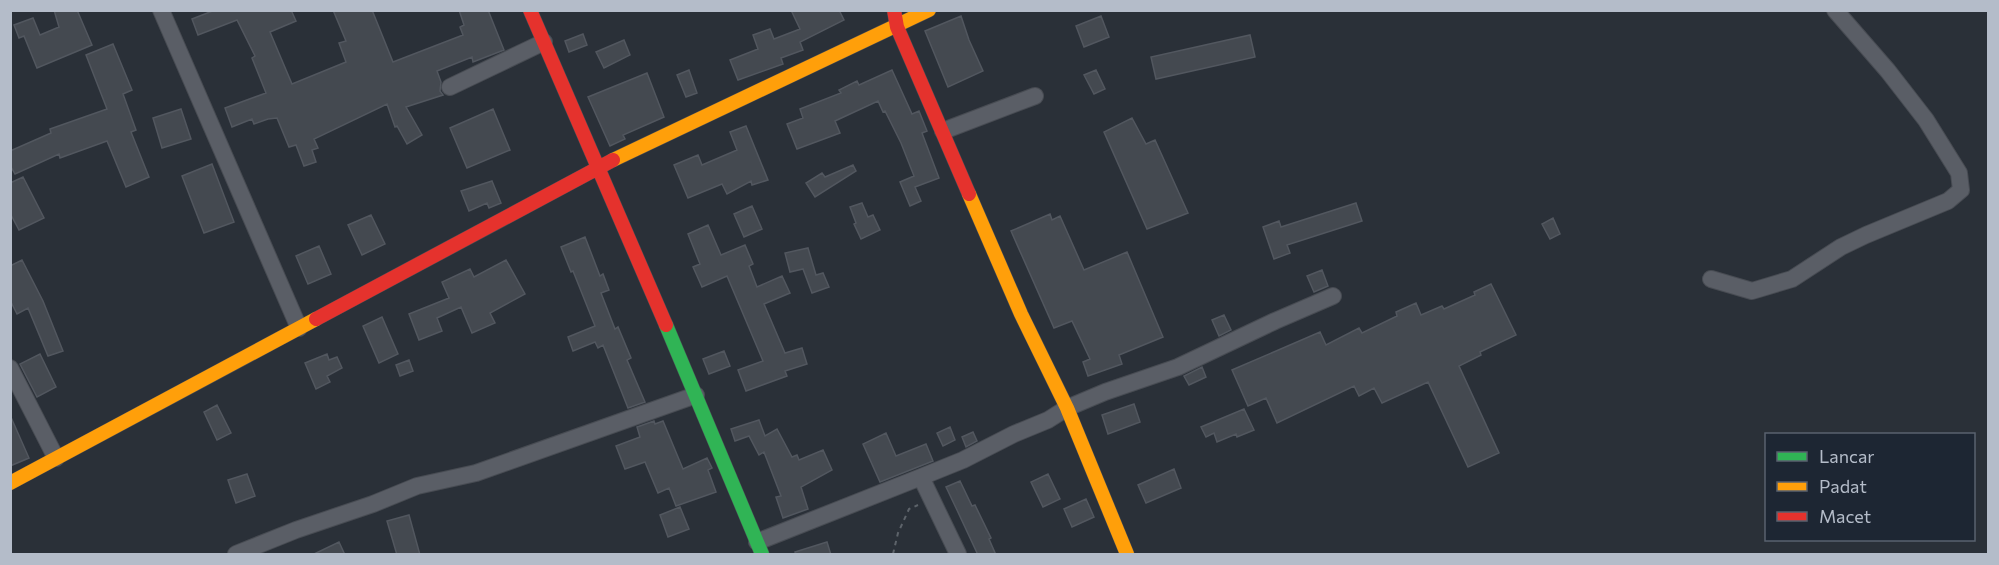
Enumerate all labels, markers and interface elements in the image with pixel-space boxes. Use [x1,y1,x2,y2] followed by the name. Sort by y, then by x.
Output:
[1765,433,1975,541] legend
[1819,445,1875,467] text: Lancar
[1819,475,1867,497] text: Padat
[1819,505,1871,527] text: Macet

